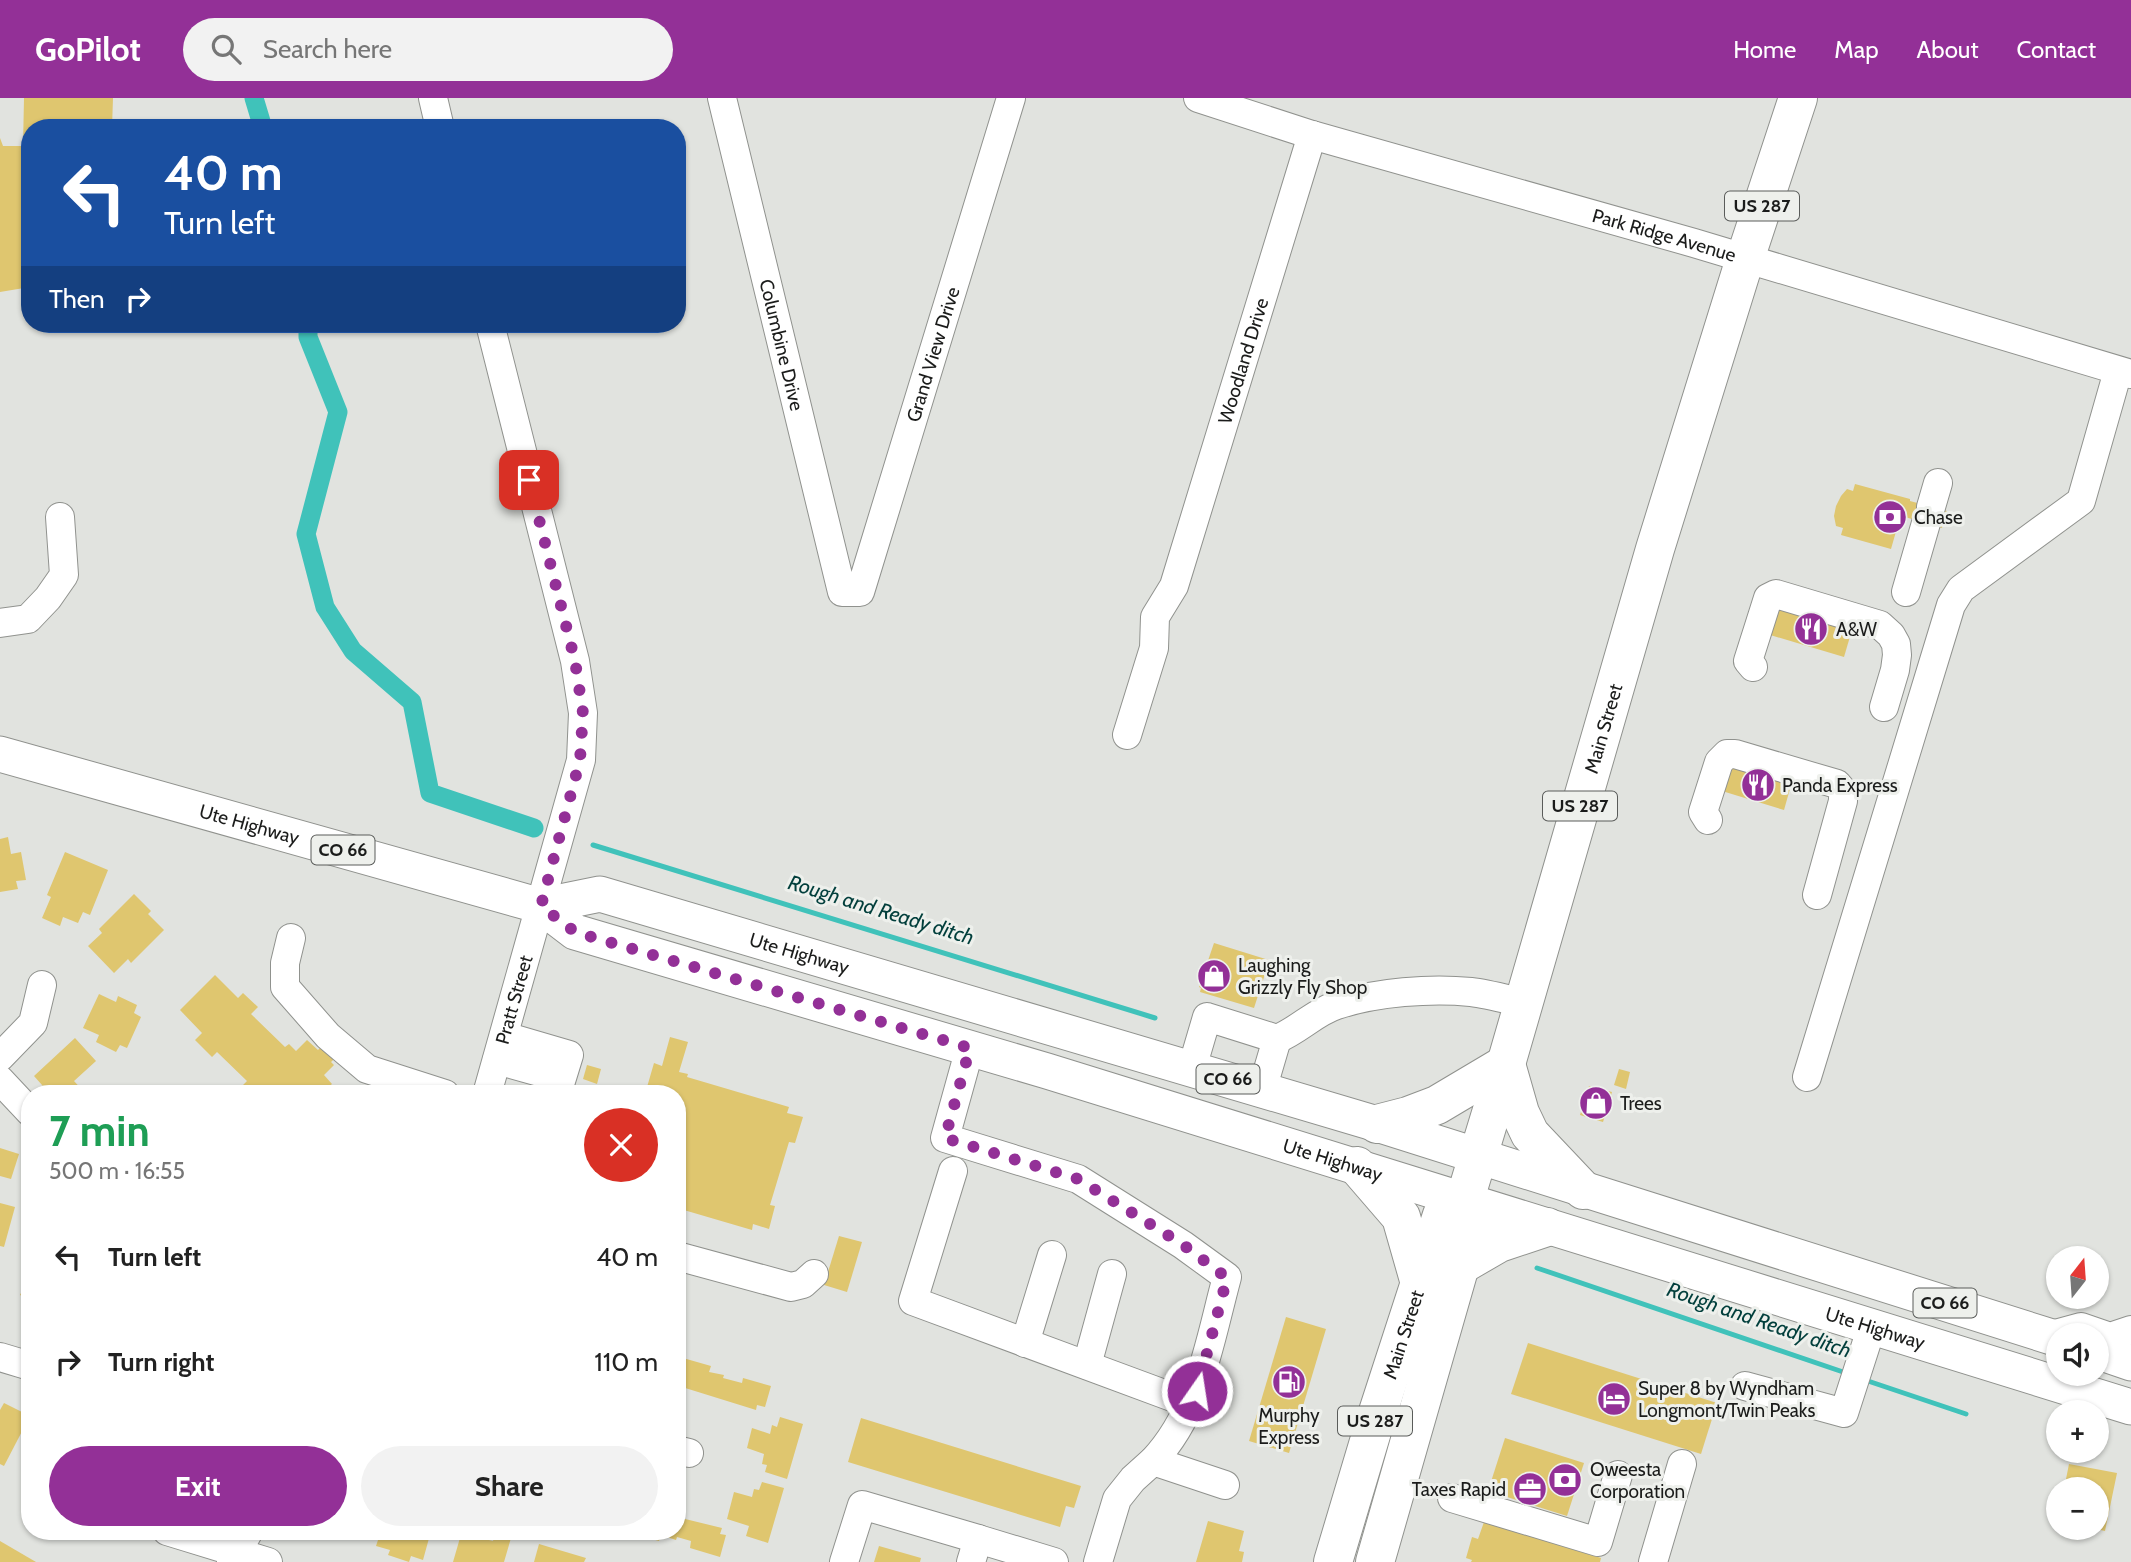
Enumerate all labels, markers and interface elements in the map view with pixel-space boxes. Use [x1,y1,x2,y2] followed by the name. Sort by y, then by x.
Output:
[183,18,673,81] search box
[35,29,141,69] text: GoPilot
[207,30,245,68] icon: search
[263,33,392,65] text: Search here
[1733,35,1796,64] text: Home
[1834,35,1879,64] text: Map
[1917,35,1979,64] text: About
[2017,35,2096,64] text: Contact
[164,143,283,202] text: 40 m
[49,147,140,238] icon: left
[1725,192,1799,220] road number: US 287
[164,203,275,242] text: Turn left
[1590,204,1739,267] street label: Park Ridge Avenue
[754,277,809,413] street label: Columbine Drive
[119,280,157,318] icon: right
[49,283,105,315] text: Then
[902,284,965,425] street label: Grand View Drive
[1213,295,1274,427] street label: Woodland Drive
[499,450,559,510] pin
[510,461,548,499] icon: arrive
[1871,498,1909,536] bank icon: Chase
[1914,506,1963,529] place label: Chase
[1792,610,1830,648] restaurant icon: A&W
[1836,618,1877,641] place label: A&W
[1580,681,1628,776] street label: Main Street
[1739,766,1777,804] restaurant icon: Panda Express
[1782,774,1898,797] place label: Panda Express
[1543,792,1617,820] road number: US 287
[197,800,302,850] street label: Ute Highway
[312,836,374,864] road number: CO 66
[785,869,977,950] water label: Rough and Ready ditch
[746,928,852,979] street label: Ute Highway
[491,952,538,1047] street label: Pratt Street
[1238,954,1367,999] place label: Laughing Grizzly Fly Shop
[1195,957,1233,995] shop icon: Laughing Grizzly Fly Shop
[1196,1064,1260,1094] road number: CO 66
[1577,1084,1615,1122] shop icon: Trees
[1620,1092,1662,1115] place label: Trees
[49,1105,150,1157] text: 7 min
[584,1108,658,1182] button: close
[1280,1134,1386,1186] street label: Ute Highway
[49,1157,185,1185] text: 500 m · 16:55
[49,1238,87,1276] icon: left
[108,1241,201,1273] text: Turn left
[596,1241,658,1273] text: 40 m
[2046,1246,2109,1309] north arrow
[2046,1246,2109,1540] map controls
[1664,1276,1854,1363] water label: Rough and Ready ditch
[1378,1287,1429,1382] street label: Main Street
[1913,1288,1976,1318] road number: CO 66
[1823,1302,1928,1355] street label: Ute Highway
[2046,1323,2109,1386] button: sound
[49,1343,87,1381] icon: right
[108,1346,214,1378] text: Turn right
[594,1346,658,1378] text: 110 m
[1160,1354,1234,1428] position arrow
[1270,1363,1308,1401] fuel station icon: Murphy Express
[1638,1377,1815,1422] place label: Super 8 by Wyndham Longmont/Twin Peaks
[1595,1380,1633,1418] hotel icon: Super 8 by Wyndham Longmont/Twin Peaks
[2046,1400,2109,1463] button: +
[1258,1404,1320,1449] place label: Murphy Express
[1338,1406,1412,1436] road number: US 287
[49,1446,347,1526] button: Exit
[361,1446,658,1526] button: Share
[1590,1458,1685,1503] place label: Oweesta Corporation
[1546,1461,1584,1499] bank icon: Oweesta Corporation
[1511,1470,1549,1508] office icon: Taxes Rapid
[2046,1477,2109,1540] button: −
[1412,1478,1506,1501] place label: Taxes Rapid

